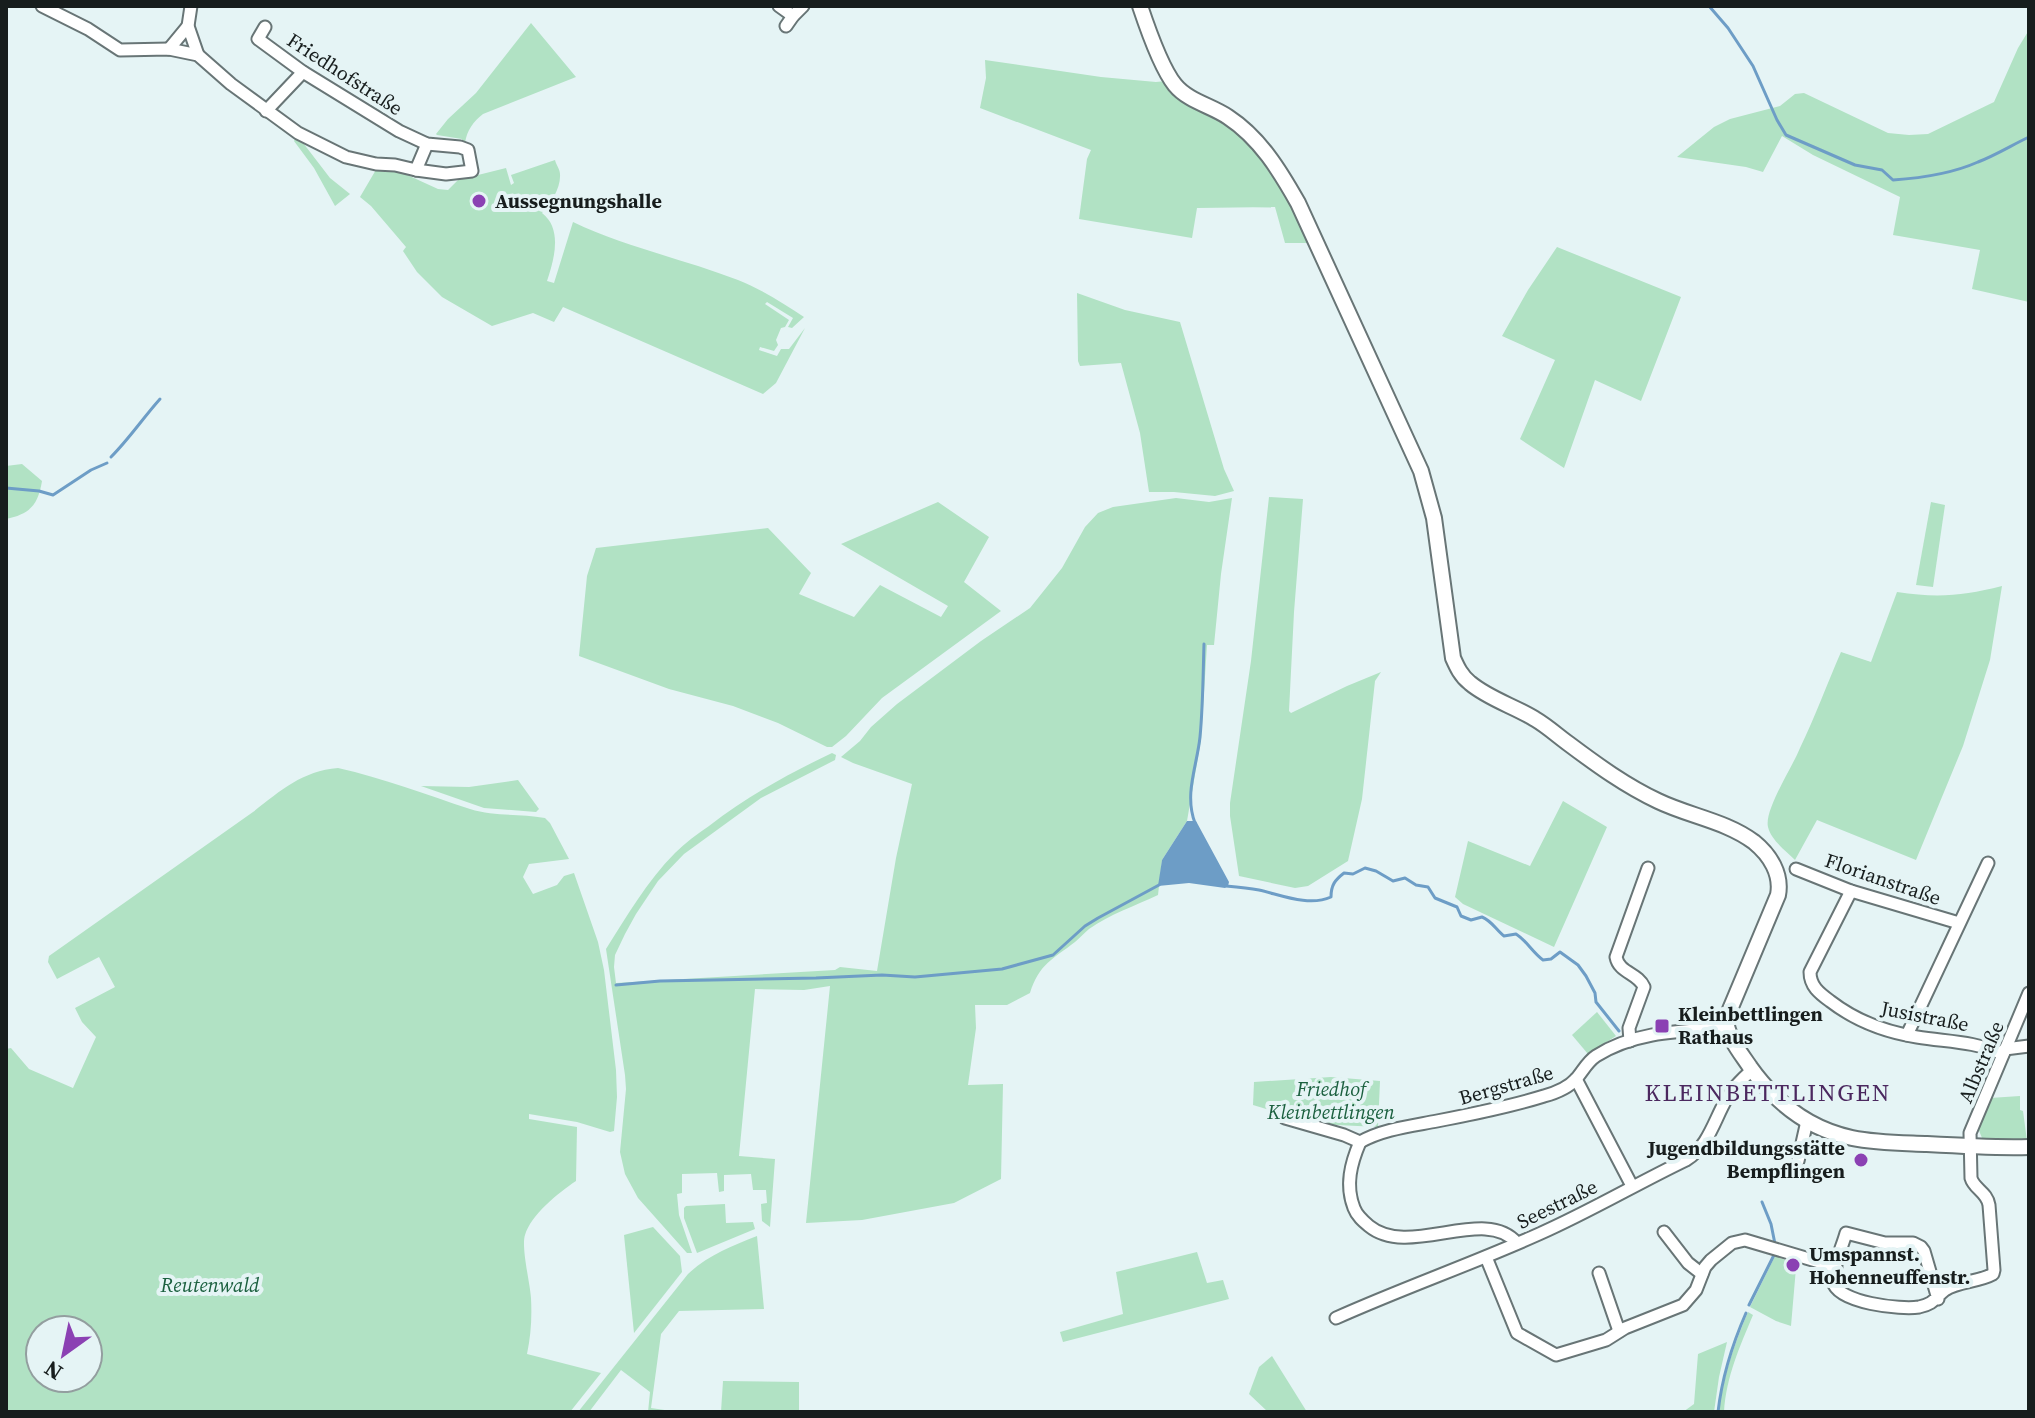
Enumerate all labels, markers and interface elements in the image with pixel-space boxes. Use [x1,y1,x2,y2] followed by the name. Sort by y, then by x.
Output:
[282,26,408,122] street label: Friedhofstraße
[495,187,662,215] place label: Aussegnungshalle
[470,192,488,210] marker: Aussegnungshalle
[1821,846,1945,912] street label: Florianstraße
[1878,994,1971,1038] street label: Jusistraße
[1678,1000,1823,1051] place label: Kleinbettlingen Rathaus
[1653,1017,1671,1035] marker: Kleinbettlingen Rathaus
[1951,1017,2011,1107] street label: Albstraße
[1455,1058,1557,1112] street label: Bergstraße
[1266,1075,1395,1126] park label: Friedhof Kleinbettlingen
[1644,1076,1892,1109] district label: KLEINBETTLINGEN
[1646,1134,1845,1185] place label: Jugendbildungsstätte Bempflingen
[1852,1151,1870,1169] marker: Jugendbildungsstätte Bempflingen
[1512,1173,1602,1235] street label: Seestraße
[1809,1240,1970,1291] place label: Umspannst. Hohenneuffenstr.
[1784,1256,1802,1274] marker: Umspannst. Hohenneuffenstr.
[160,1271,260,1299] park label: Reutenwald
[24,1314,104,1394] north arrow
[38,1354,68,1388] text: N

